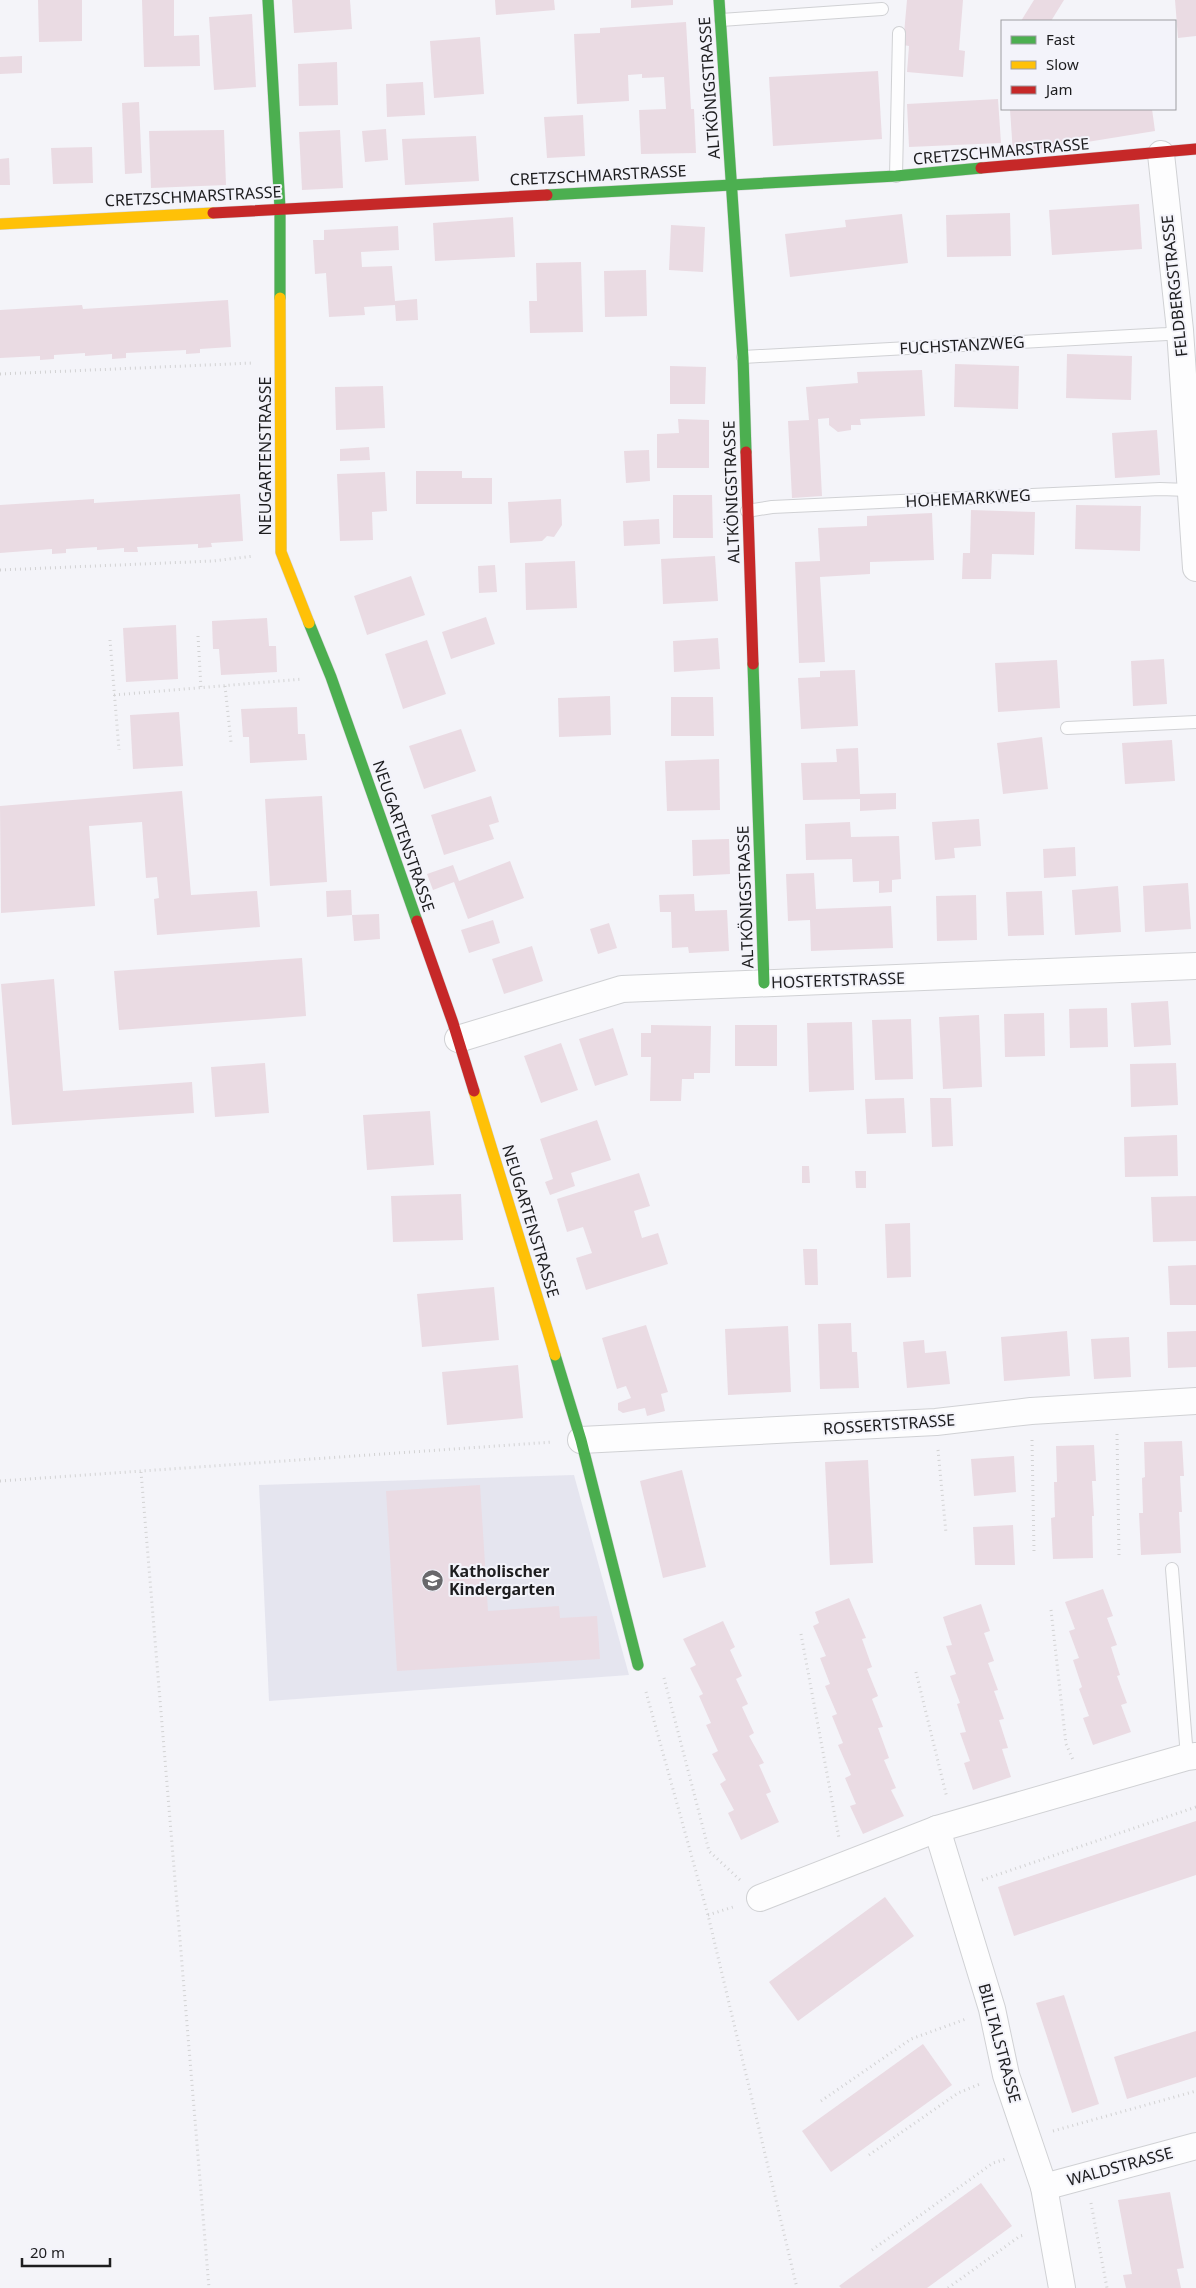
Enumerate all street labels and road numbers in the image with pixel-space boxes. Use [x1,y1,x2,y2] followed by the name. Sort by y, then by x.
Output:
[693,16,725,160] street label: ALTKÖNIGSTRASSE
[912,132,1090,170] street label: CRETZSCHMARSTRASSE
[509,159,687,191] street label: CRETZSCHMARSTRASSE
[104,180,282,212] street label: CRETZSCHMARSTRASSE
[1156,214,1192,358] street label: FELDBERGSTRASSE
[899,331,1025,359] street label: FUCHSTANZWEG
[254,377,276,535] street label: NEUGARTENSTRASSE
[718,420,744,564] street label: ALTKÖNIGSTRASSE
[905,484,1031,512] street label: HOHEMARKWEG
[368,757,440,915] street label: NEUGARTENSTRASSE
[732,825,758,969] street label: ALTKÖNIGSTRASSE
[771,967,905,993] street label: HOSTERTSTRASSE
[497,1142,565,1300] street label: NEUGARTENSTRASSE
[822,1408,956,1440] street label: ROSSERTSTRASSE
[973,1981,1027,2105] street label: BILLTALSTRASSE
[1065,2141,1175,2191] street label: WALDSTRASSE

